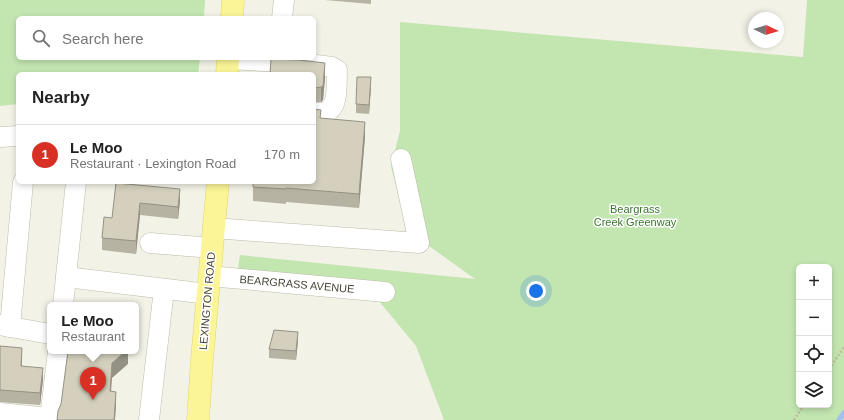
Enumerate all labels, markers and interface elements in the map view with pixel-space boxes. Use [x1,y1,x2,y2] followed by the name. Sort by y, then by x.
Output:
[748,12,784,48] north arrow
[16,16,316,60] search box
[30,27,52,49] icon: search
[62,30,144,47] text: Search here
[32,88,90,107] text: Nearby
[70,139,123,156] text: Le Moo
[41,147,49,162] text: 1
[264,147,300,162] text: 170 m
[70,156,236,171] text: Restaurant · Lexington Road
[594,203,677,228] park label: Beargrass Creek Greenway
[197,252,217,350] street label: LEXINGTON ROAD
[796,264,832,408] map controls
[796,264,832,300] button: +
[239,273,355,295] street label: BEARGRASS AVENUE
[526,281,546,301] your location
[796,300,832,336] button: −
[47,302,139,354] popup
[61,312,114,329] text: Le Moo
[61,329,125,344] text: Restaurant
[796,336,832,372] button: locate
[80,367,106,400] pin: 1
[796,372,832,408] button: layers

